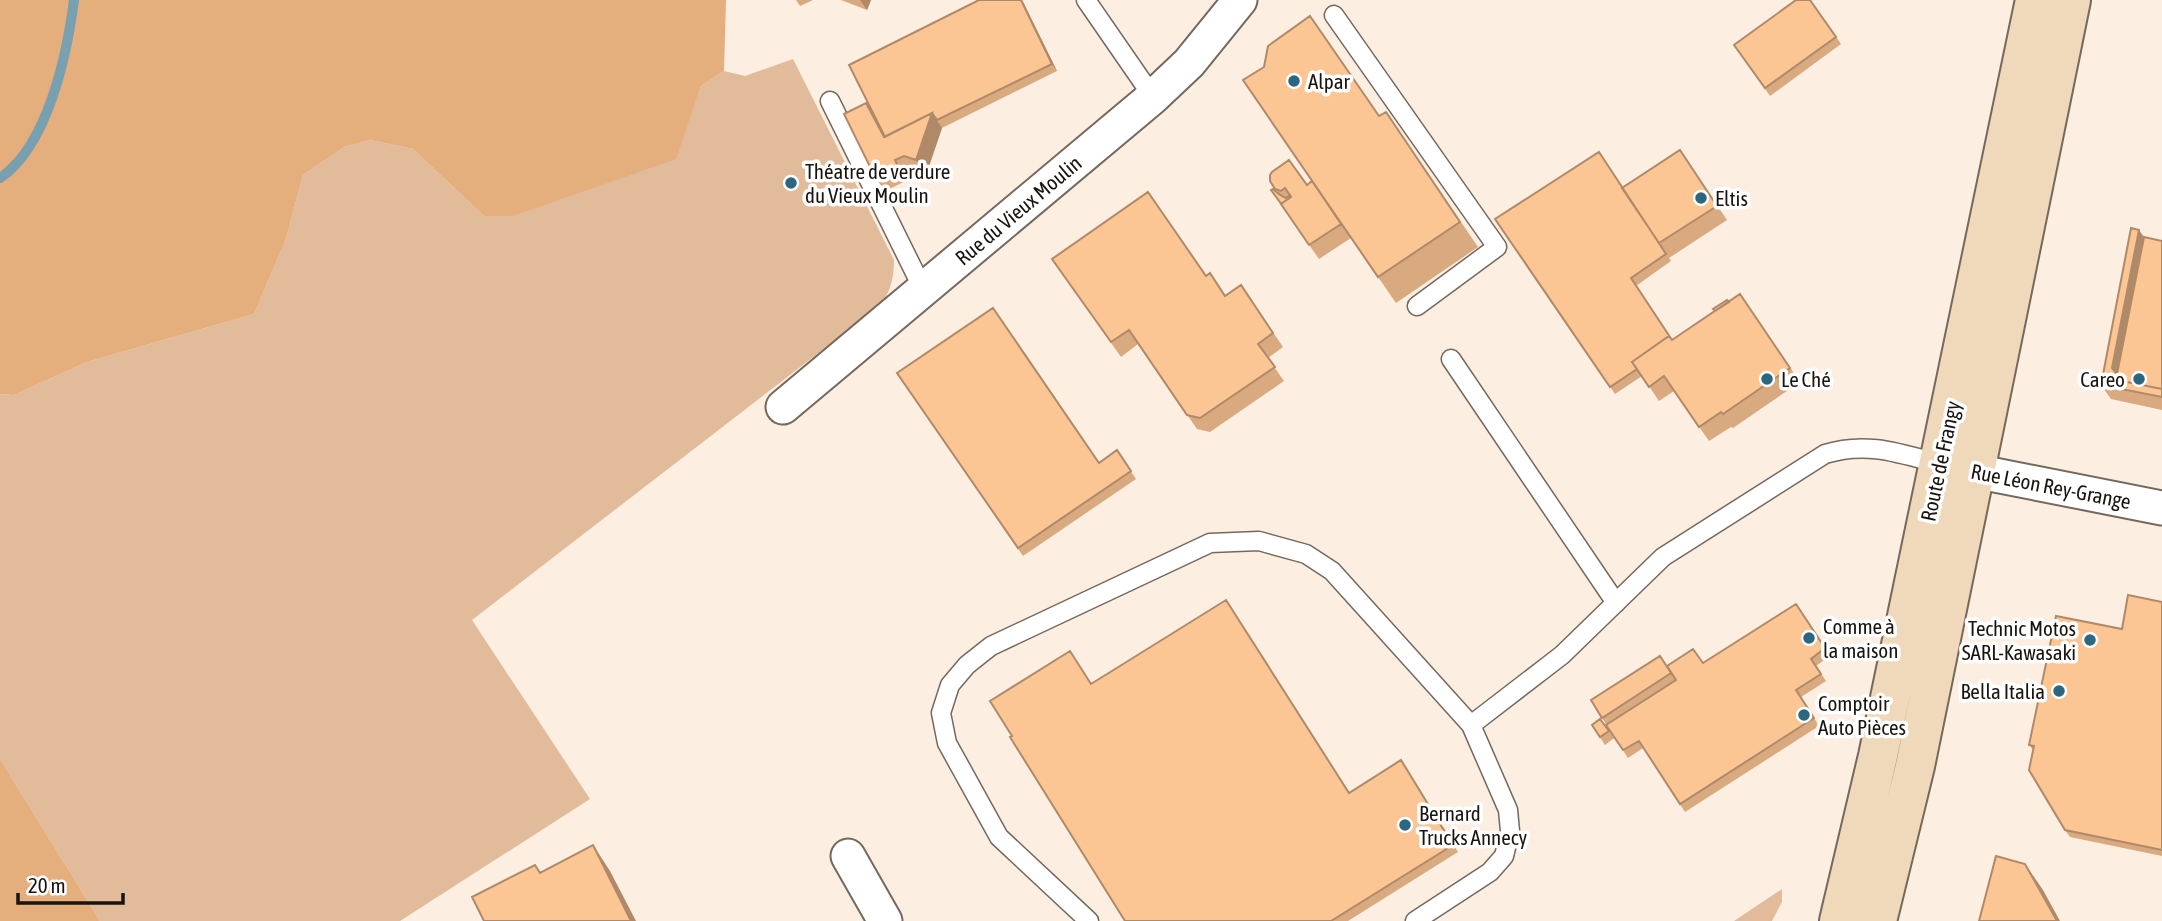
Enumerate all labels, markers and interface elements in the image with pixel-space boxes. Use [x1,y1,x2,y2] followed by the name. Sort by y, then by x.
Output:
[1308,69,1351,93] place label: Alpar
[1286,73,1302,89] marker: Alpar
[950,150,1086,270] street label: Rue du Vieux Moulin
[805,159,950,207] place label: Théatre de verdure du Vieux Moulin
[783,175,799,191] marker: Théatre de verdure du Vieux Moulin
[1715,186,1748,210] place label: Eltis
[1693,190,1709,206] marker: Eltis
[1781,367,1831,391] place label: Le Ché
[2080,367,2125,391] place label: Careo
[1759,371,1775,387] marker: Le Ché
[2131,371,2147,387] marker: Careo
[1916,398,1965,523] street label: Route de Frangy
[1969,459,2133,513] street label: Rue Léon Rey-Grange
[1823,614,1898,662] place label: Comme à la maison
[1962,616,2076,664] place label: Technic Motos SARL-Kawasaki
[1801,630,1817,646] marker: Comme à la maison
[2082,632,2098,648] marker: Technic Motos SARL-Kawasaki
[1960,679,2045,703] place label: Bella Italia
[2051,683,2067,699] marker: Bella Italia
[1818,691,1906,739] place label: Comptoir Auto Pièces
[1796,707,1812,723] marker: Comptoir Auto Pièces
[1419,801,1527,849] place label: Bernard Trucks Annecy
[1397,817,1413,833] marker: Bernard Trucks Annecy
[18,862,122,906] scale bar
[28,873,66,897] text: 20 m

